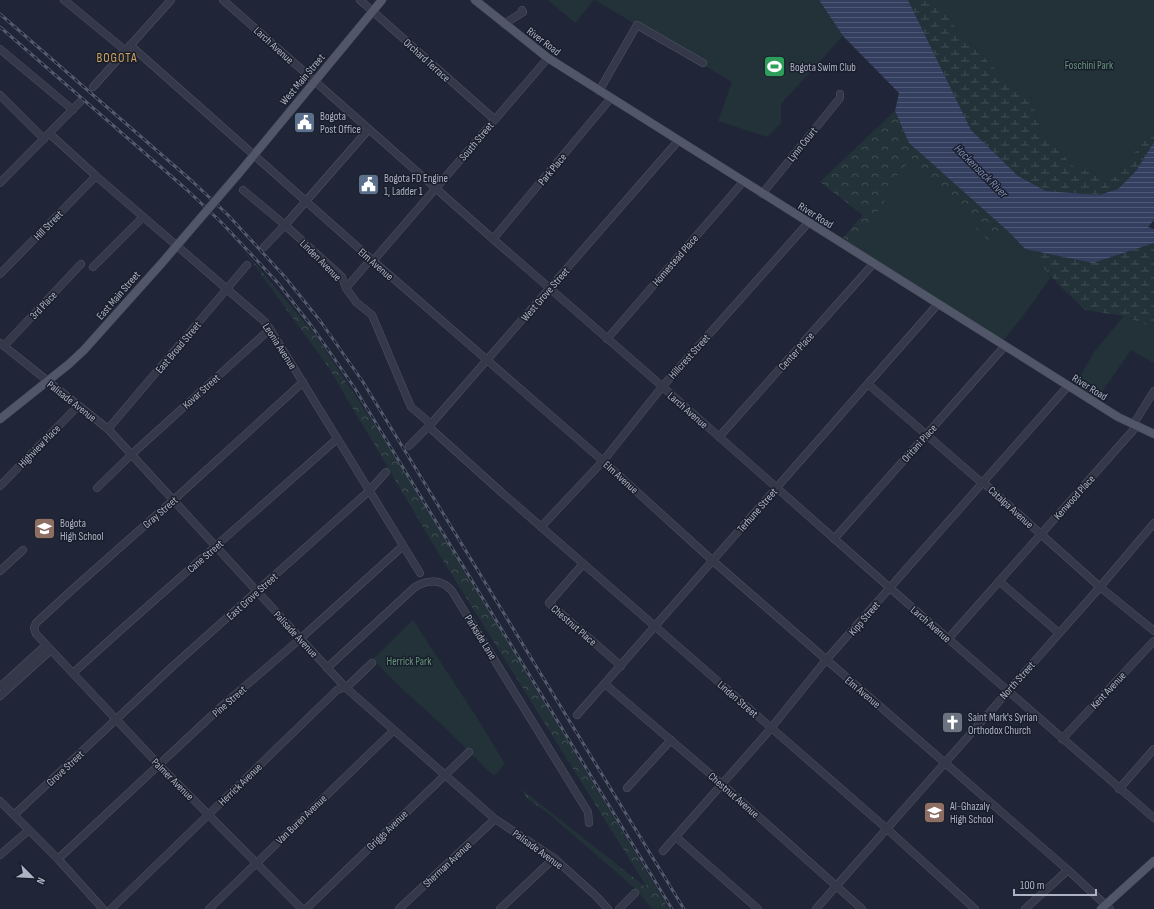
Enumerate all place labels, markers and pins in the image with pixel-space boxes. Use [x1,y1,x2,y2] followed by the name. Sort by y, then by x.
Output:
[762,54,788,80] sports icon: Bogota Swim Club
[790,61,856,74] place label: Bogota Swim Club
[292,109,318,135] public building icon: Bogota Post Office
[320,110,361,136] place label: Bogota Post Office
[355,171,381,197] public building icon: Bogota FD Engine 1, Ladder 1
[384,172,448,198] place label: Bogota FD Engine 1, Ladder 1
[32,516,58,542] school or university icon: Bogota High School
[60,517,103,543] place label: Bogota High School
[940,710,966,736] church icon: Saint Mark's Syrian Orthodox Church
[968,711,1038,737] place label: Saint Mark's Syrian Orthodox Church
[922,799,948,825] school or university icon: Al-Ghazaly High School
[949,800,993,826] place label: Al-Ghazaly High School

